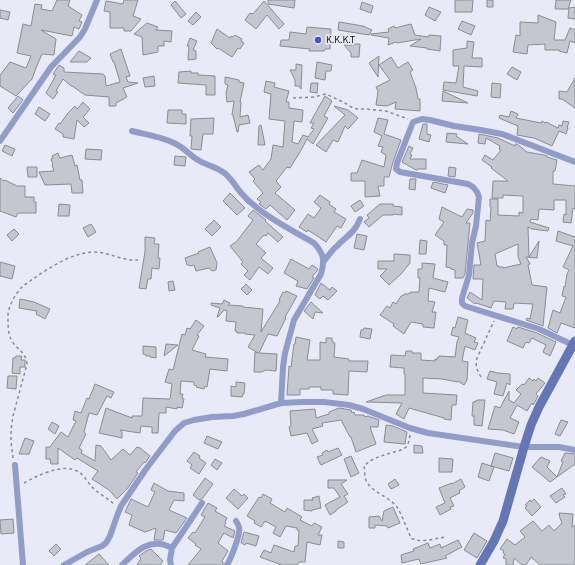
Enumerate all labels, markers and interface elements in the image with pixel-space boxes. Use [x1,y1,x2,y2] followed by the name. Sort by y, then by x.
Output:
[326,33,356,47] place label: K.K.K.T
[313,35,323,45] marker: K.K.K.T

